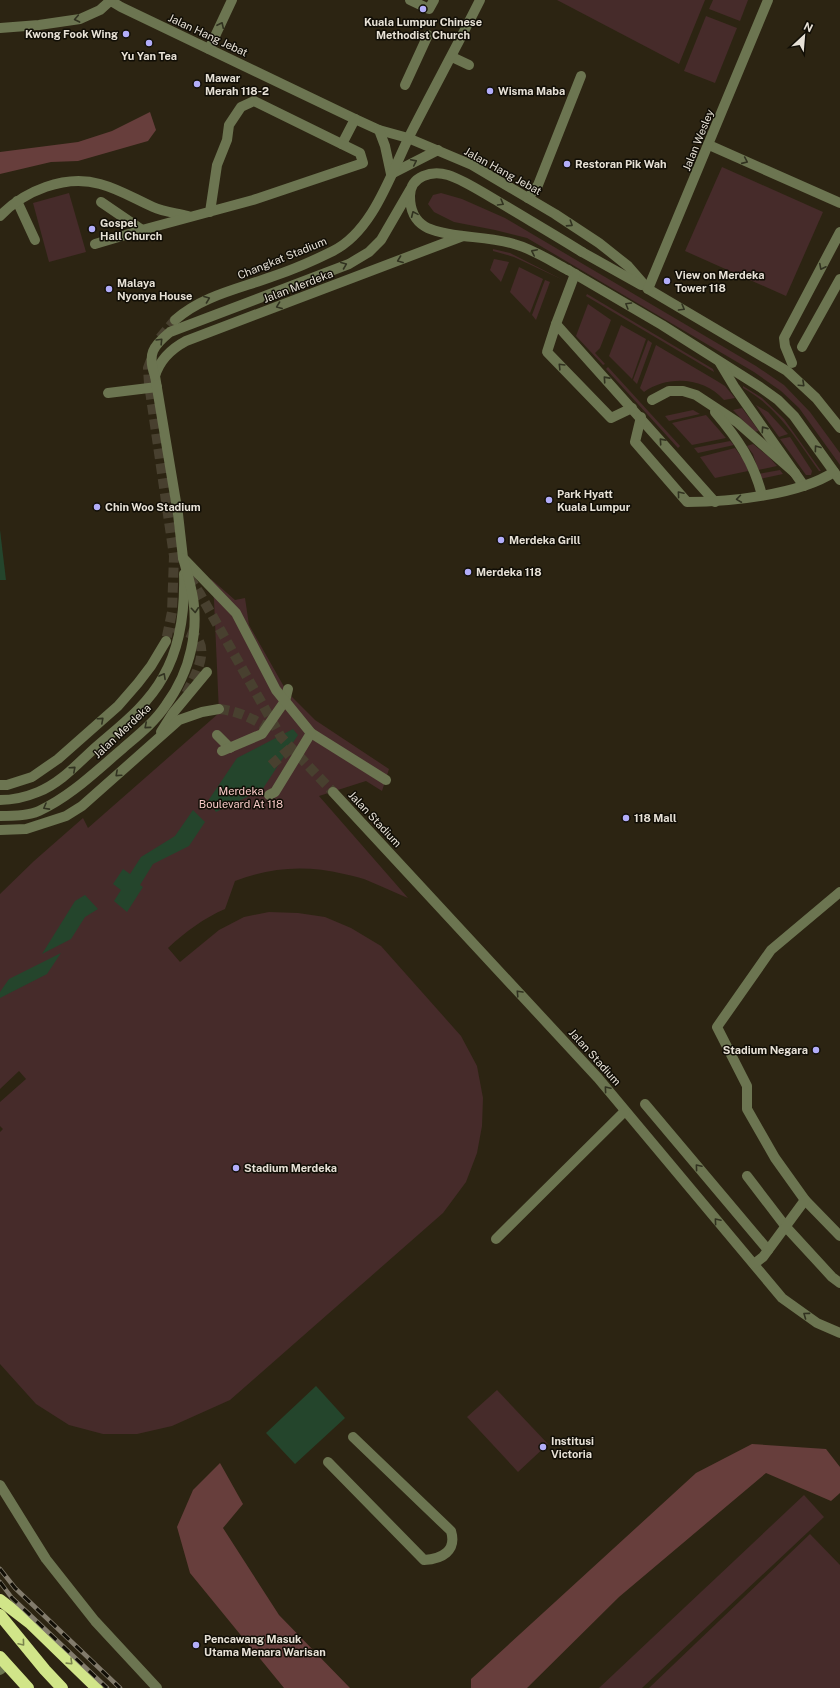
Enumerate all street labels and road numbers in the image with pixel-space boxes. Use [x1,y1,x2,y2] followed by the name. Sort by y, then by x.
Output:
[166,11,250,59] street label: Jalan Hang Jebat
[680,107,716,173] street label: Jalan Wesley
[462,145,544,197] street label: Jalan Hang Jebat
[236,235,328,281] street label: Changkat Stadium
[261,267,335,305] street label: Jalan Merdeka
[91,701,153,761] street label: Jalan Merdeka
[346,789,404,849] street label: Jalan Stadium
[567,1026,623,1088] street label: Jalan Stadium

